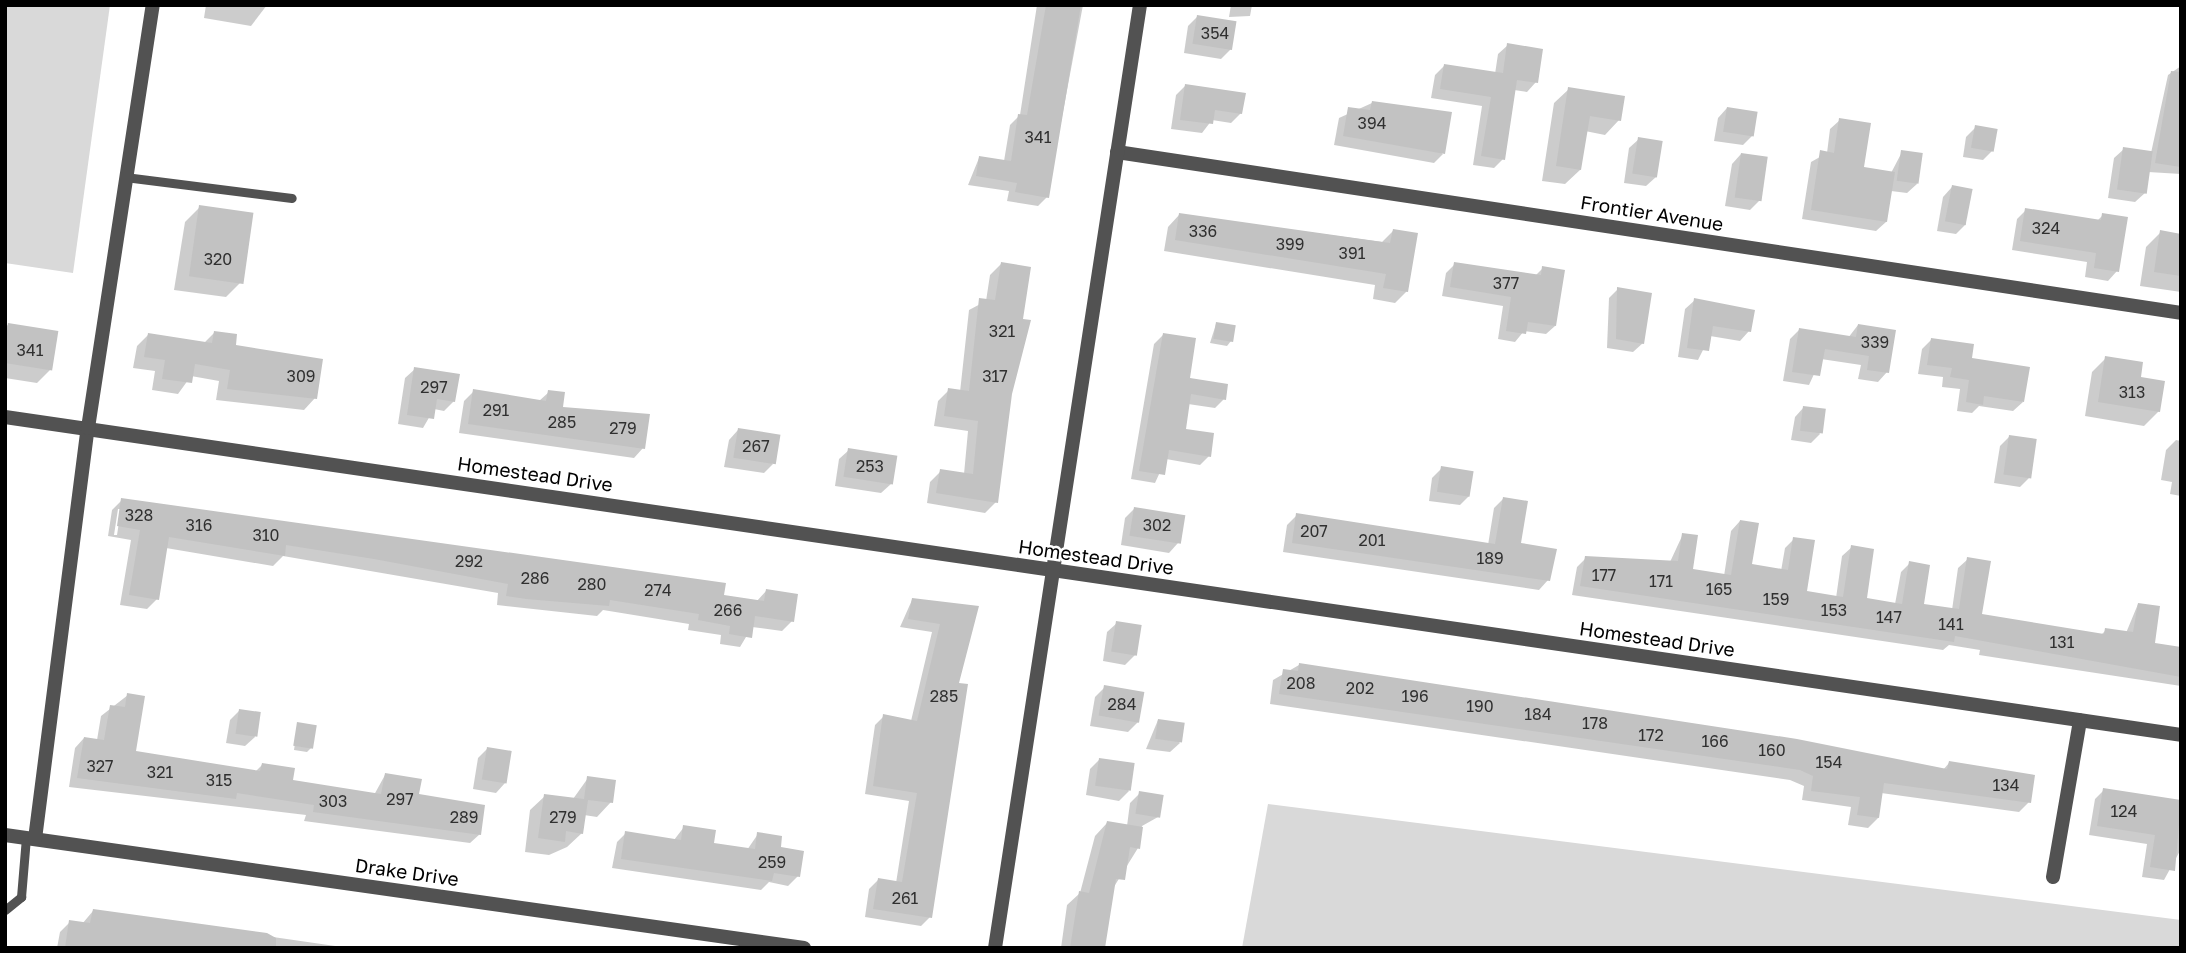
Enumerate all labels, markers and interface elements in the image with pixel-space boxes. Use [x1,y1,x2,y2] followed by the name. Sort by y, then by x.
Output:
[1201,23,1229,43] house number: 354
[1358,113,1386,133] house number: 394
[1025,127,1051,147] house number: 341
[1579,190,1725,236] street label: Frontier Avenue
[2032,218,2060,238] house number: 324
[1189,221,1217,241] house number: 336
[1276,234,1304,254] house number: 399
[1339,243,1365,263] house number: 391
[204,249,232,269] house number: 320
[1493,273,1519,293] house number: 377
[989,321,1015,341] house number: 321
[1861,332,1889,352] house number: 339
[17,340,43,360] house number: 341
[287,366,315,386] house number: 309
[982,366,1008,386] house number: 317
[420,377,448,397] house number: 297
[2119,382,2145,402] house number: 313
[483,400,509,420] house number: 291
[548,412,576,432] house number: 285
[609,418,637,438] house number: 279
[742,436,770,456] house number: 267
[456,452,614,496] street label: Homestead Drive
[856,456,884,476] house number: 253
[125,505,153,525] house number: 328
[186,515,212,535] house number: 316
[1143,515,1171,535] house number: 302
[1300,521,1328,541] house number: 207
[252,525,280,545] house number: 310
[1359,530,1385,550] house number: 201
[1017,535,1175,579] street label: Homestead Drive
[1476,548,1504,568] house number: 189
[455,551,483,571] house number: 292
[1592,565,1616,585] house number: 177
[521,568,549,588] house number: 286
[1649,571,1673,591] house number: 171
[578,574,606,594] house number: 280
[1706,579,1732,599] house number: 165
[644,580,672,600] house number: 274
[1763,589,1789,609] house number: 159
[714,600,742,620] house number: 266
[1821,600,1847,620] house number: 153
[1876,607,1902,627] house number: 147
[1938,614,1964,634] house number: 141
[1578,617,1736,661] street label: Homestead Drive
[2050,632,2074,652] house number: 131
[1287,673,1315,693] house number: 208
[1346,678,1374,698] house number: 202
[930,686,958,706] house number: 285
[1401,686,1429,706] house number: 196
[1108,694,1136,714] house number: 284
[1466,696,1494,716] house number: 190
[1524,704,1552,724] house number: 184
[1582,713,1608,733] house number: 178
[1638,725,1664,745] house number: 172
[1701,731,1729,751] house number: 166
[1758,740,1786,760] house number: 160
[1816,752,1842,772] house number: 154
[86,756,114,776] house number: 327
[147,762,173,782] house number: 321
[206,770,232,790] house number: 315
[1993,775,2019,795] house number: 134
[386,789,414,809] house number: 297
[319,791,347,811] house number: 303
[2111,801,2137,821] house number: 124
[450,807,478,827] house number: 289
[549,807,577,827] house number: 279
[758,852,786,872] house number: 259
[354,853,460,891] street label: Drake Drive
[892,888,918,908] house number: 261

